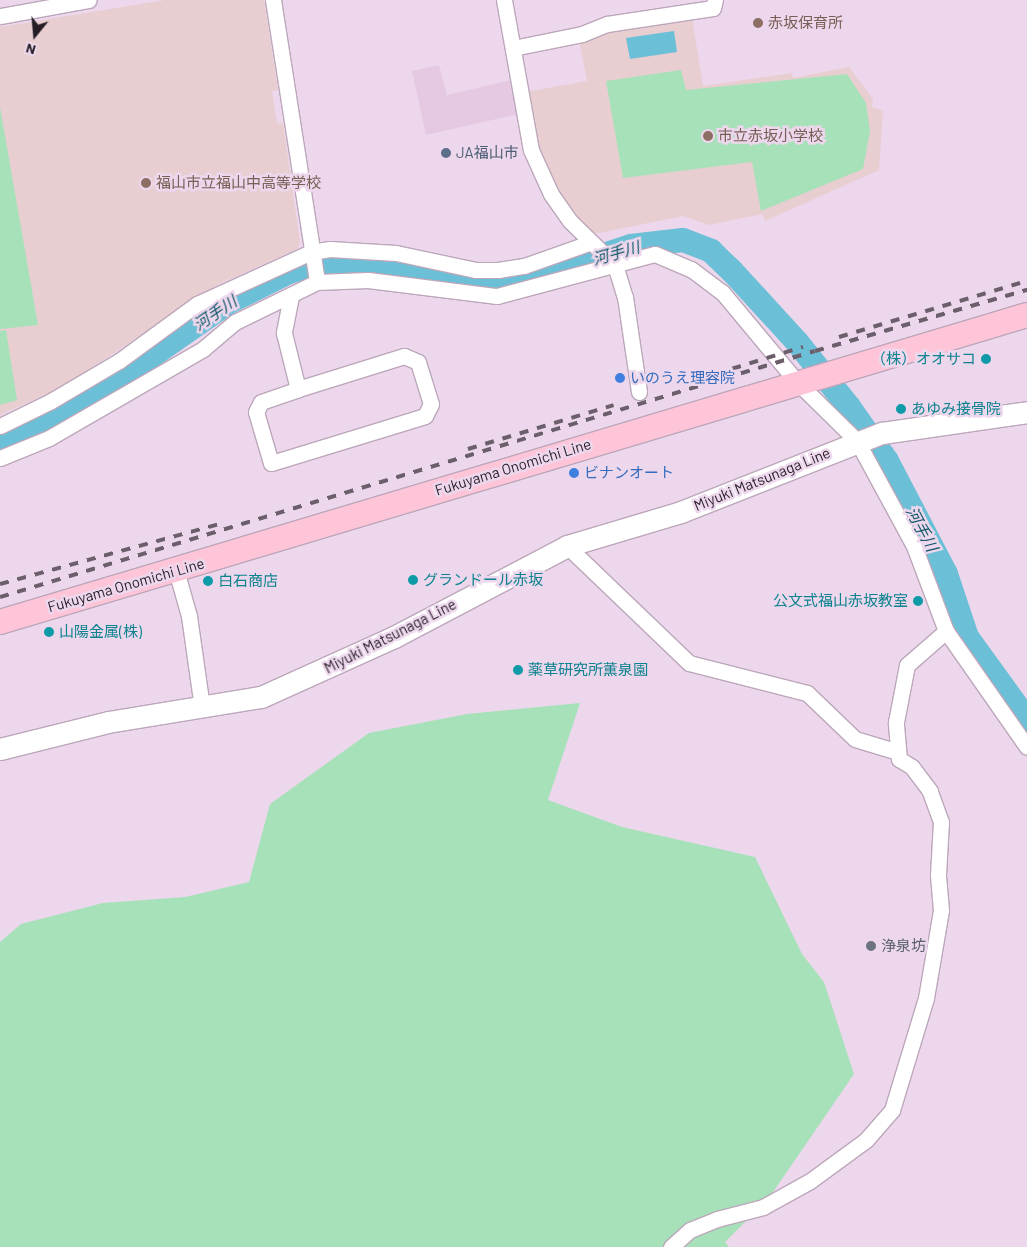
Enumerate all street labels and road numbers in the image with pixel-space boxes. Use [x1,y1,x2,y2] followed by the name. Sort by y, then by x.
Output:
[433,435,593,499] street label: Fukuyama Onomichi Line
[691,443,833,515] street label: Miyuki Matsunaga Line
[46,554,206,616] street label: Fukuyama Onomichi Line
[321,595,459,677] street label: Miyuki Matsunaga Line

